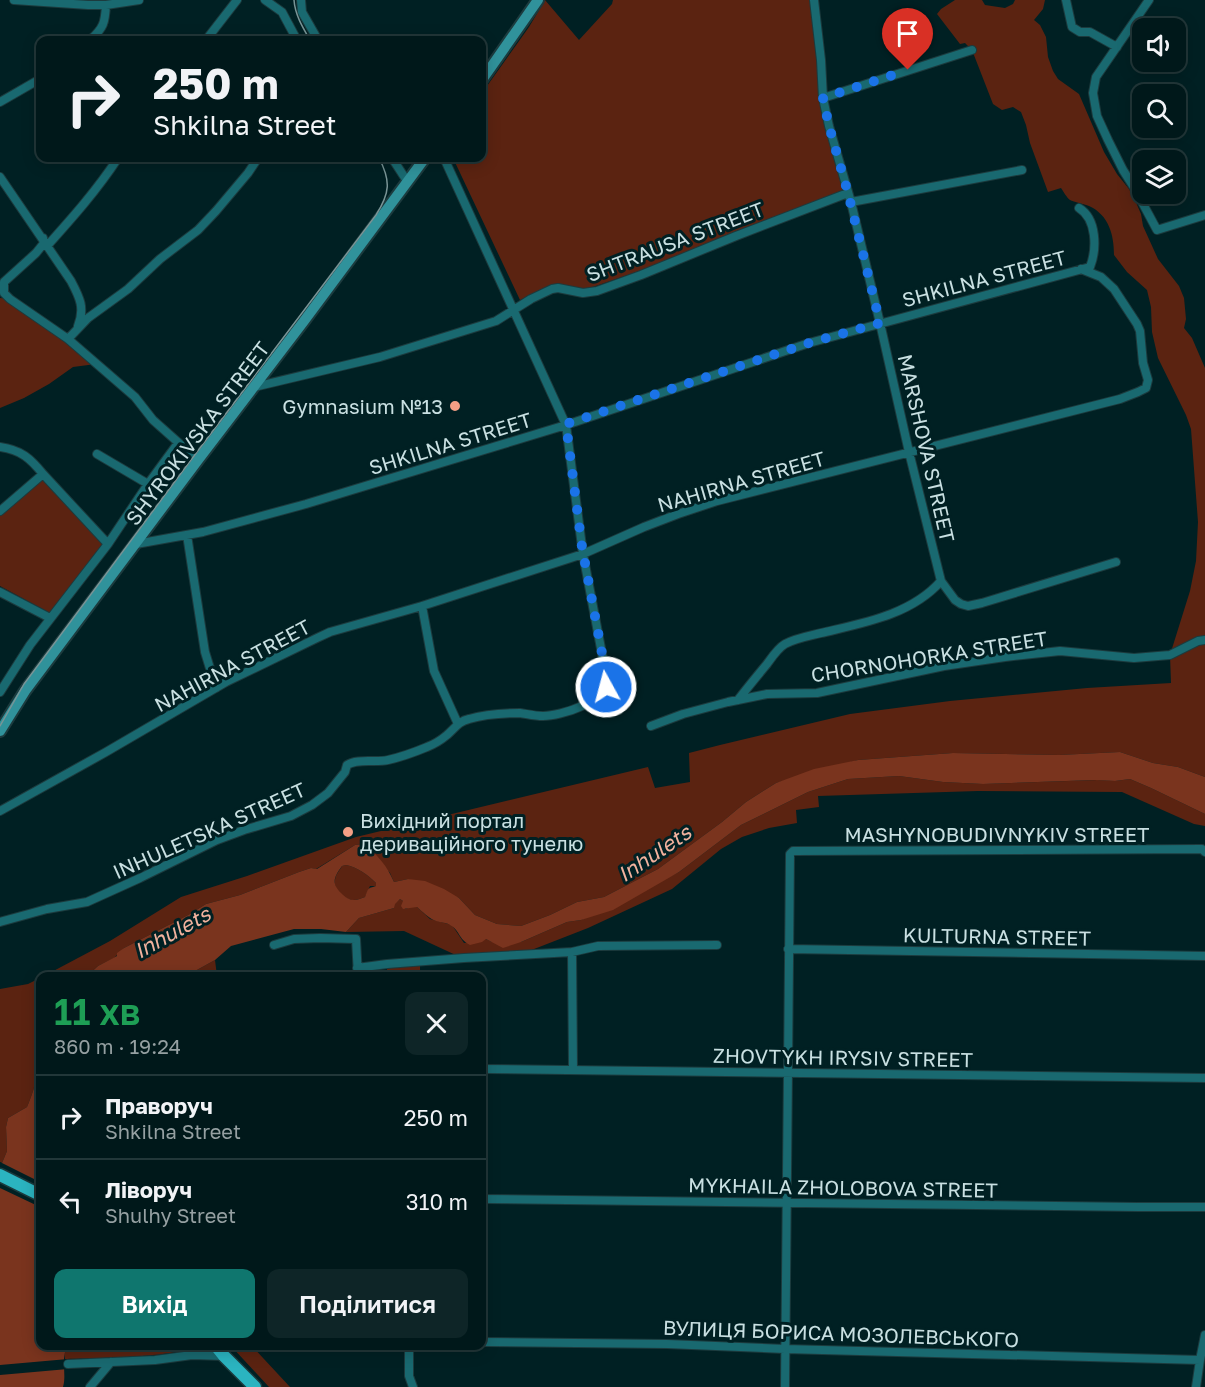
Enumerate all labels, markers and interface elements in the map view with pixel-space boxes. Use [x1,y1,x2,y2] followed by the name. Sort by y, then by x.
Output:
[882,8,933,70] pin
[891,17,924,50] icon: arrive
[1132,18,1186,204] map controls
[1132,18,1186,72] button: sound
[153,58,279,108] text: 250 m
[54,60,132,138] icon: right
[1132,84,1186,138] button: search
[153,109,337,141] text: Shkilna Street
[1132,150,1186,204] button: layers
[583,196,767,286] street label: SHTRAUSA STREET
[899,245,1069,311] street label: SHKILNA STREET
[120,337,274,529] street label: SHYROKIVSKA STREET
[894,352,960,544] street label: MARSHOVA STREET
[282,394,443,418] place label: Gymnasium №13
[448,399,462,413] marker: Gymnasium №13
[366,407,534,479] street label: SHKILNA STREET
[655,446,827,516] street label: NAHIRNA STREET
[150,614,314,716] street label: NAHIRNA STREET
[809,625,1049,687] street label: CHORNOHORKA STREET
[574,655,638,719] position arrow
[109,777,309,883] street label: INHULETSKA STREET
[360,808,583,855] place label: Вихідний портал дериваційного тунелю
[612,818,697,887] water label: Inhulets
[845,822,1149,846] street label: MASHYNOBUDIVNYKIV STREET
[341,825,355,839] marker: Вихідний портал дериваційного тунелю
[129,900,216,964] water label: Inhulets
[903,922,1091,950] street label: KULTURNA STREET
[54,990,140,1033] text: 11 хв
[405,992,468,1055] button: close
[54,1034,181,1058] text: 860 m · 19:24
[713,1043,973,1071] street label: ZHOVTYKH IRYSIV STREET
[105,1092,213,1119] text: Праворуч
[54,1101,87,1134] icon: right
[404,1104,468,1131] text: 250 m
[105,1119,241,1143] text: Shkilna Street
[688,1172,998,1202] street label: MYKHAILA ZHOLOBOVA STREET
[105,1176,192,1203] text: Ліворуч
[54,1185,87,1218] icon: left
[406,1188,468,1215] text: 310 m
[105,1203,236,1227] text: Shulhy Street
[54,1269,255,1338] button: Вихід
[267,1269,468,1338] button: Поділитися
[663,1315,1019,1351] street label: ВУЛИЦЯ БОРИСА МОЗОЛЕВСЬКОГО

